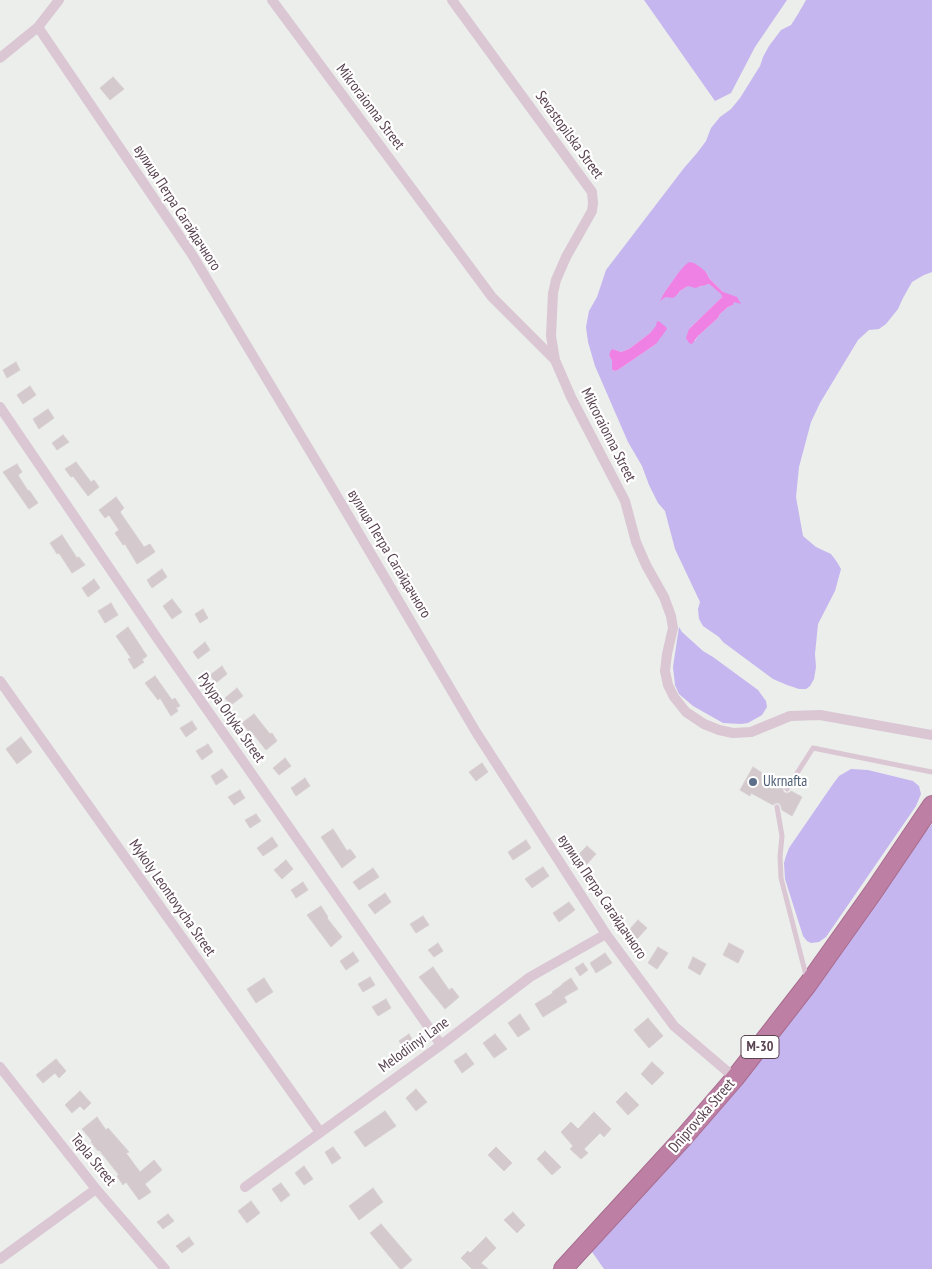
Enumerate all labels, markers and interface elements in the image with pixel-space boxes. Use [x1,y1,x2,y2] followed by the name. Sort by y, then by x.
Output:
[332,61,408,153] street label: Mikroraionna Street
[531,88,607,182] street label: Sevastopilska Street
[130,142,224,274] street label: вулиця Петра Сагайдачного
[577,385,639,485] street label: Mikroraionna Street
[344,487,434,621] street label: вулиця Петра Сагайдачного
[194,670,268,766] street label: Pylypa Orlyka Street
[763,773,807,791] place label: Ukrnafta
[747,776,759,788] marker: Ukrnafta
[554,831,650,963] street label: вулиця Петра Сагайдачного
[125,836,219,960] street label: Mykoly Leontovycha Street
[375,1014,453,1076] street label: Melodiinyi Lane
[741,1036,779,1058] road number: М-30
[665,1076,739,1156] street label: Dniprovska Street
[67,1130,119,1190] street label: Tepla Street

